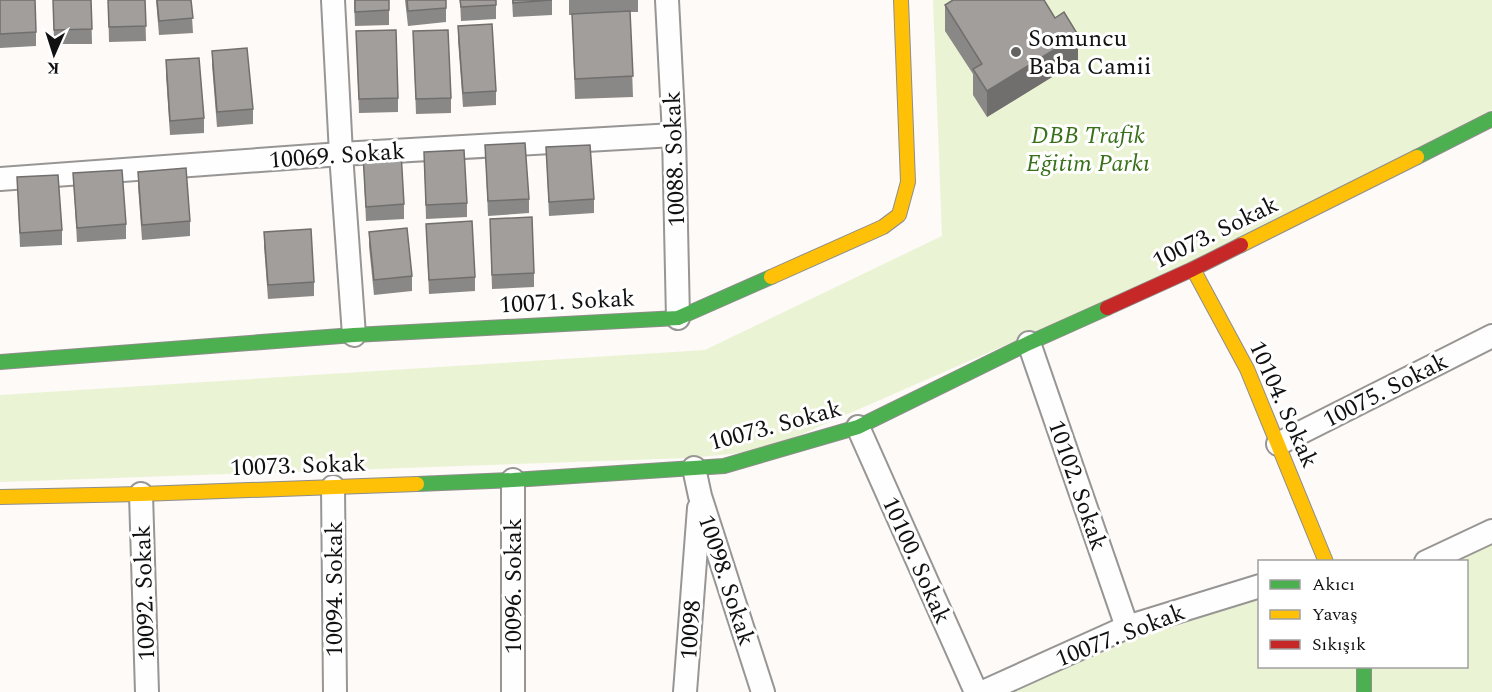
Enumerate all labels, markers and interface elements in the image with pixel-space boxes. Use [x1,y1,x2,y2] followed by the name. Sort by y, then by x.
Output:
[1028,21,1151,85] place label: Somuncu Baba Camii
[24,24,84,84] north arrow
[1009,45,1023,59] marker: Somuncu Baba Camii
[46,56,60,80] text: K
[655,90,695,228] street label: 10088. Sokak
[1026,118,1150,182] park label: DBB Trafik Eğitim Parkı
[268,133,406,179] street label: 10069. Sokak
[1146,187,1285,279] street label: 10073. Sokak
[498,280,636,324] street label: 10071. Sokak
[1239,335,1327,474] street label: 10104. Sokak
[1317,344,1454,438] street label: 10075. Sokak
[705,391,846,461] street label: 10073. Sokak
[1038,415,1116,556] street label: 10102. Sokak
[229,446,367,486] street label: 10073. Sokak
[872,491,960,630] street label: 10100. Sokak
[692,511,762,649] street label: 10098. Sokak
[496,518,532,654] street label: 10096. Sokak
[317,521,353,657] street label: 10094. Sokak
[125,524,165,662] street label: 10092. Sokak
[1258,560,1468,668] legend
[1312,571,1355,598] text: Akıcı
[1050,595,1190,677] street label: 10077. Sokak
[674,599,706,661] street label: 10098
[1312,601,1358,628] text: Yavaş
[1312,631,1366,658] text: Sıkışık

